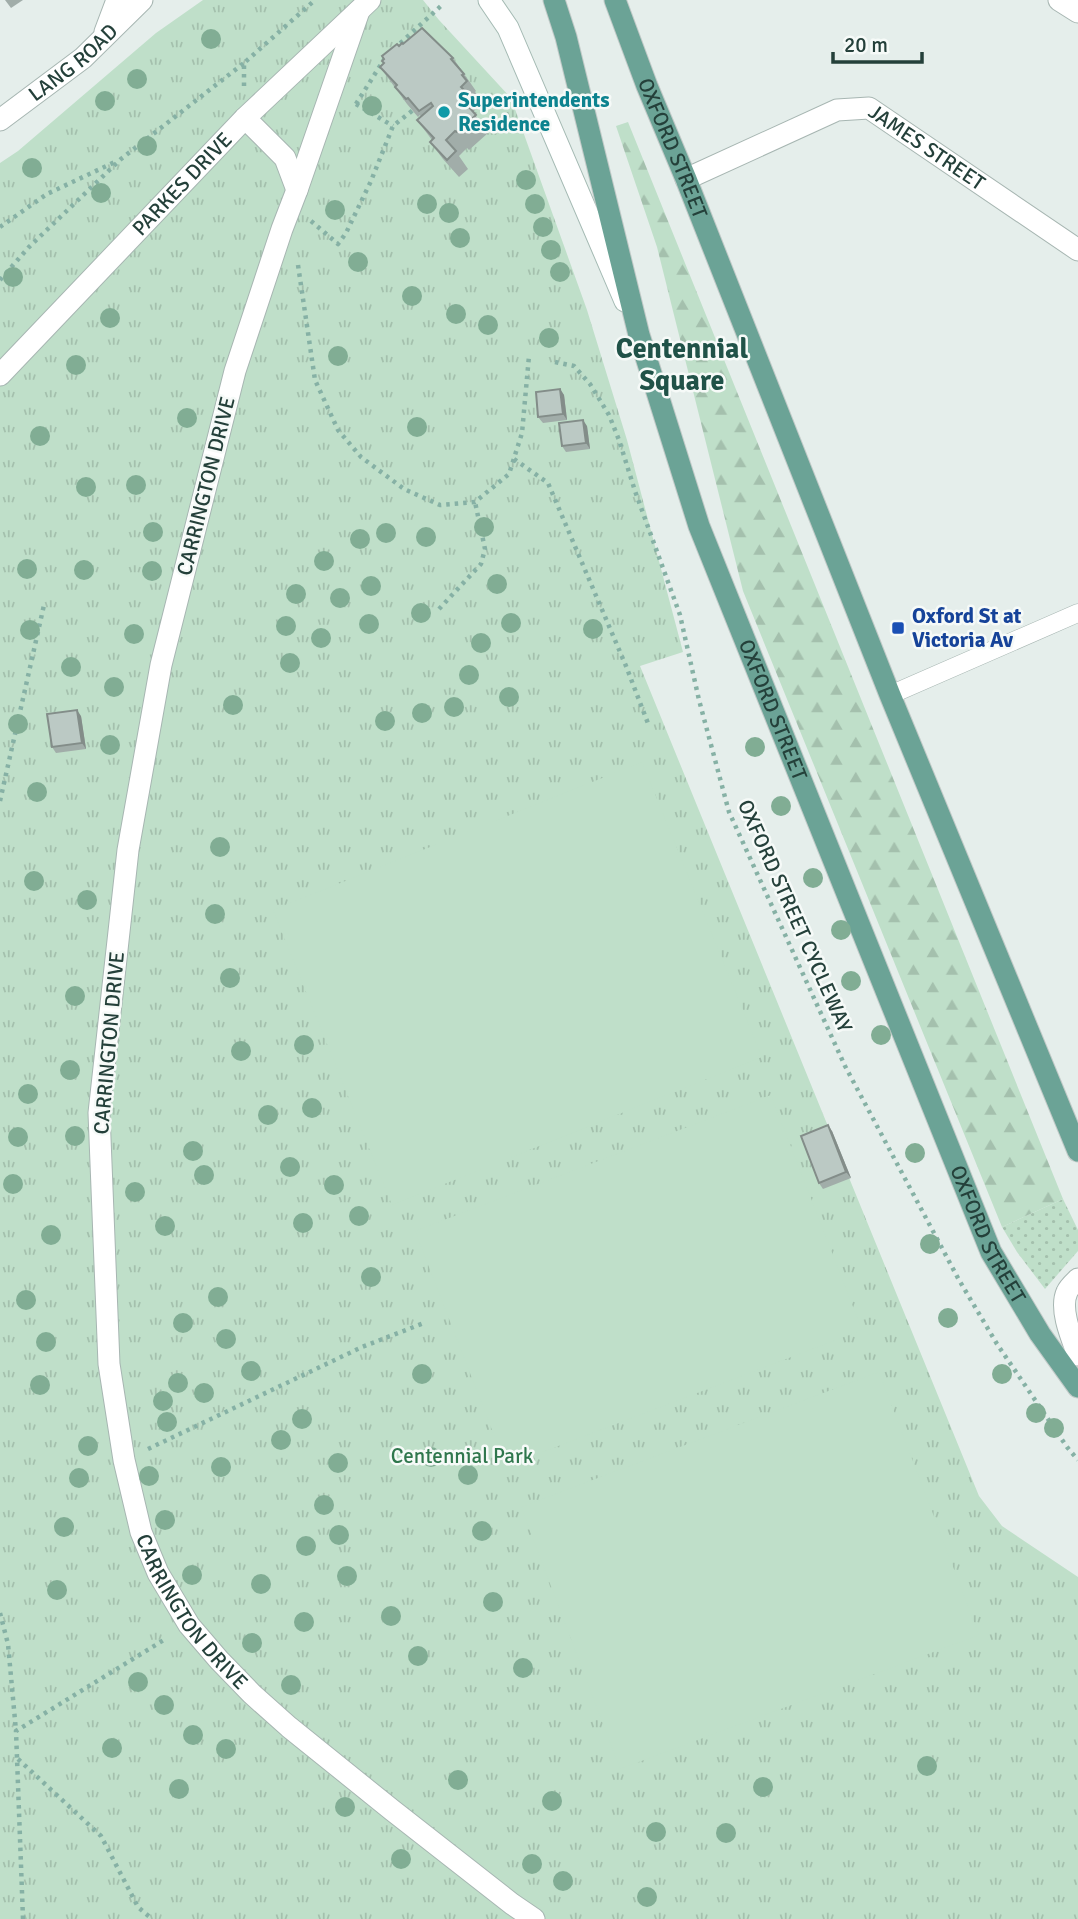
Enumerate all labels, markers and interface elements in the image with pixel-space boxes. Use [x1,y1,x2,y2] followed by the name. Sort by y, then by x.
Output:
[23,18,123,107] street label: LANG ROAD
[833,21,922,65] scale bar
[844,32,888,58] text: 20 m
[632,74,713,223] street label: OXFORD STREET
[458,87,609,137] place label: Superintendents Residence
[864,99,991,196] street label: JAMES STREET
[436,104,452,120] marker: Superintendents Residence
[127,127,238,241] street label: PARKES DRIVE
[616,332,748,398] district label: Centennial Square
[171,394,241,578] street label: CARRINGTON DRIVE
[912,603,1022,653] place label: Oxford St at Victoria Av
[890,620,906,636] marker: Oxford St at Victoria Av
[733,636,813,785] street label: OXFORD STREET
[732,796,858,1037] street label: OXFORD STREET CYCLEWAY
[88,950,130,1136] street label: CARRINGTON DRIVE
[945,1162,1032,1308] street label: OXFORD STREET
[391,1443,534,1469] park label: Centennial Park
[130,1530,253,1695] street label: CARRINGTON DRIVE

